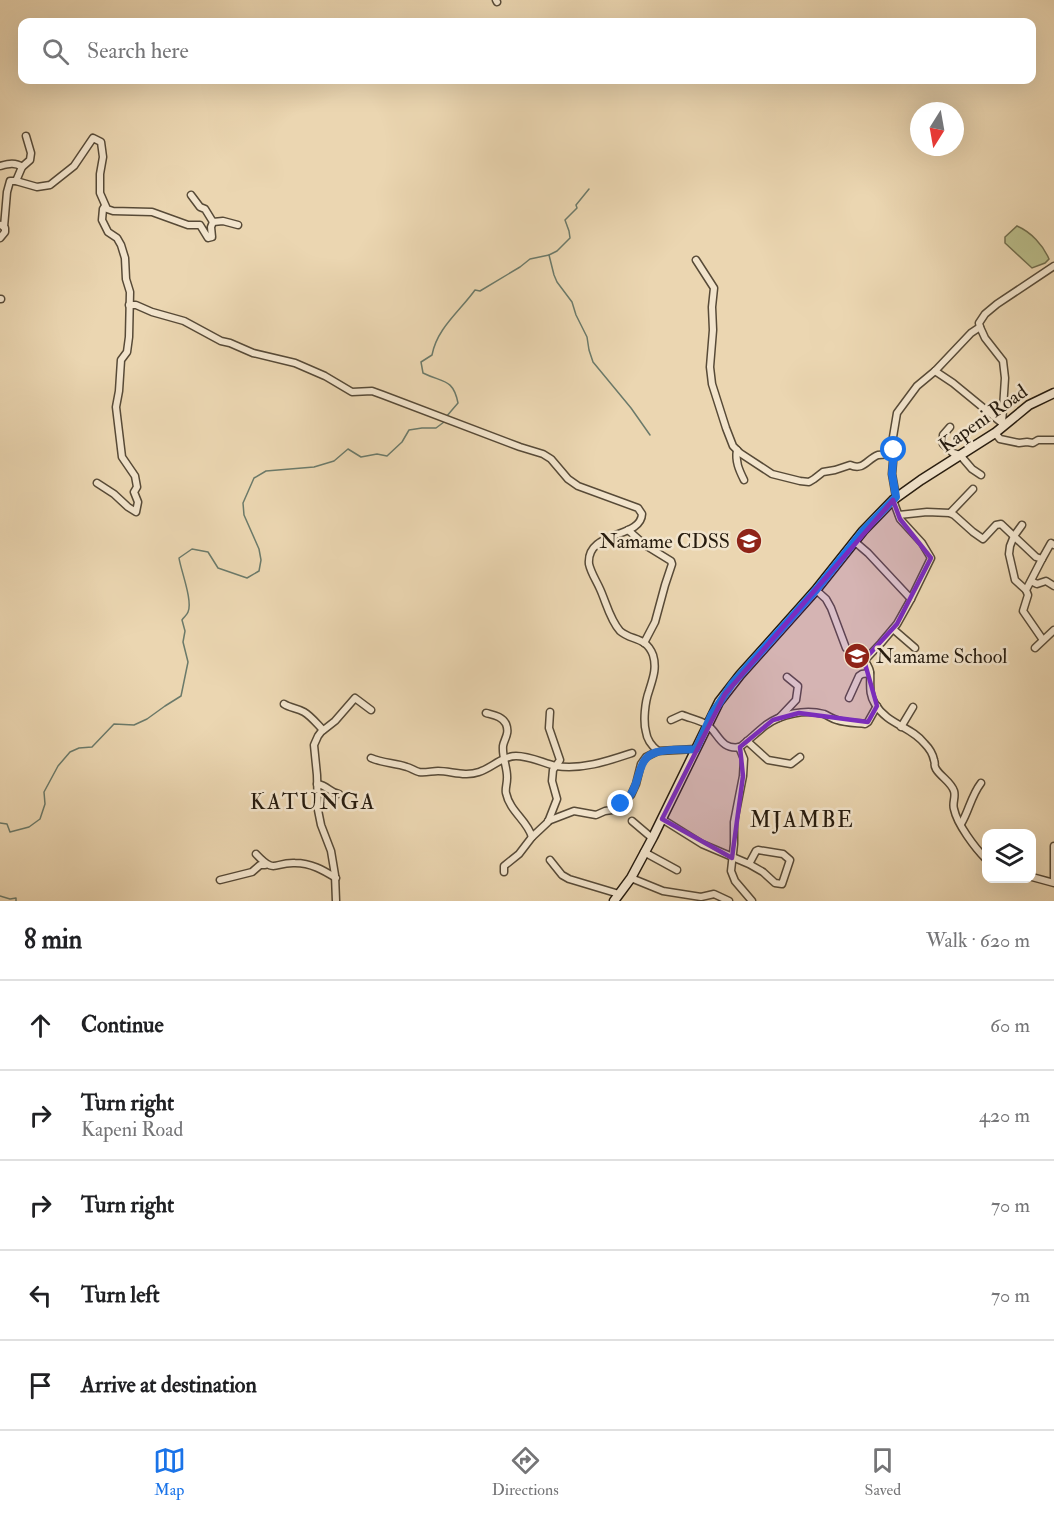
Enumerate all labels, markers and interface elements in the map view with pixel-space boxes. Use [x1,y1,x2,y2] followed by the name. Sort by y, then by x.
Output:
[18,18,1036,84] search box
[39,35,72,68] icon: search
[87,37,189,65] text: Search here
[910,102,964,156] north arrow
[934,379,1033,459] street label: Kapeni Road
[880,436,906,462] route start
[734,526,764,556] school or university icon: Namame CDSS
[599,529,730,554] place label: Namame CDSS
[842,641,872,671] school or university icon: Namame School
[876,644,1007,669] place label: Namame School
[250,788,376,816] district label: KATUNGA
[607,790,633,816] route end
[750,806,854,834] district label: MJAMBE
[982,829,1036,883] map controls
[982,829,1036,883] button: layers
[24,924,82,956] text: 8 min
[926,928,1030,953] text: Walk · 620 m
[24,1009,57,1042] icon: ahead
[81,1011,164,1039] text: Continue
[990,1013,1030,1038] text: 60 m
[81,1089,174,1117] text: Turn right
[24,1099,57,1132] icon: right
[979,1103,1030,1128] text: 420 m
[81,1117,183,1142] text: Kapeni Road
[24,1189,57,1222] icon: right
[81,1191,174,1219] text: Turn right
[991,1193,1030,1218] text: 70 m
[24,1279,57,1312] icon: left
[81,1281,160,1309] text: Turn left
[991,1283,1030,1308] text: 70 m
[24,1369,57,1402] icon: arrive
[81,1371,257,1399] text: Arrive at destination
[153,1444,186,1500] tab: Map
[492,1444,559,1500] tab: Directions
[865,1444,901,1500] tab: Saved

